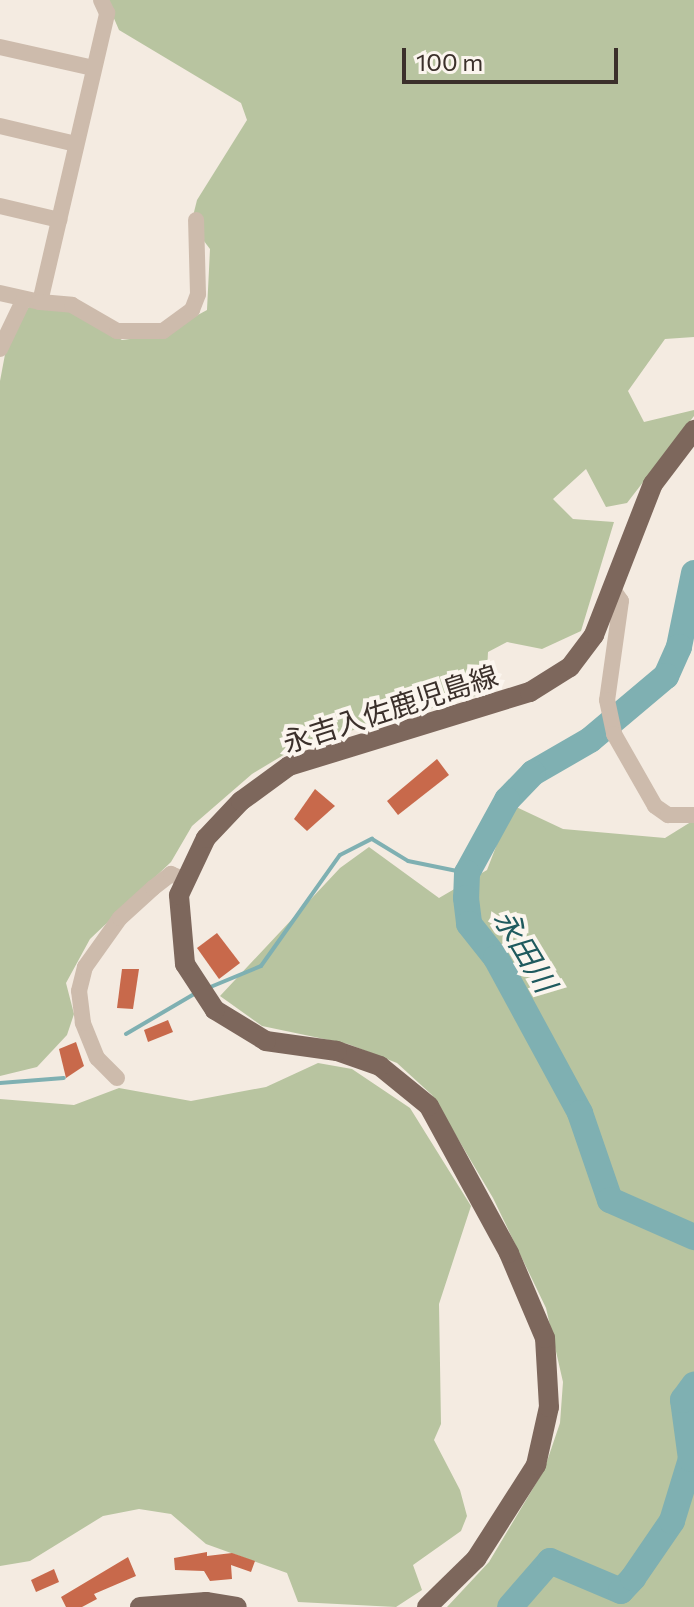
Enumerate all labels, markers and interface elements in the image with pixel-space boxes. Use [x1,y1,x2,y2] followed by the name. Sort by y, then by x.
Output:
[406,32,622,82] scale bar
[416,47,483,76] text: 100 m
[278,657,502,759] street label: 永吉入佐鹿児島線
[487,902,565,998] water label: 永田川

